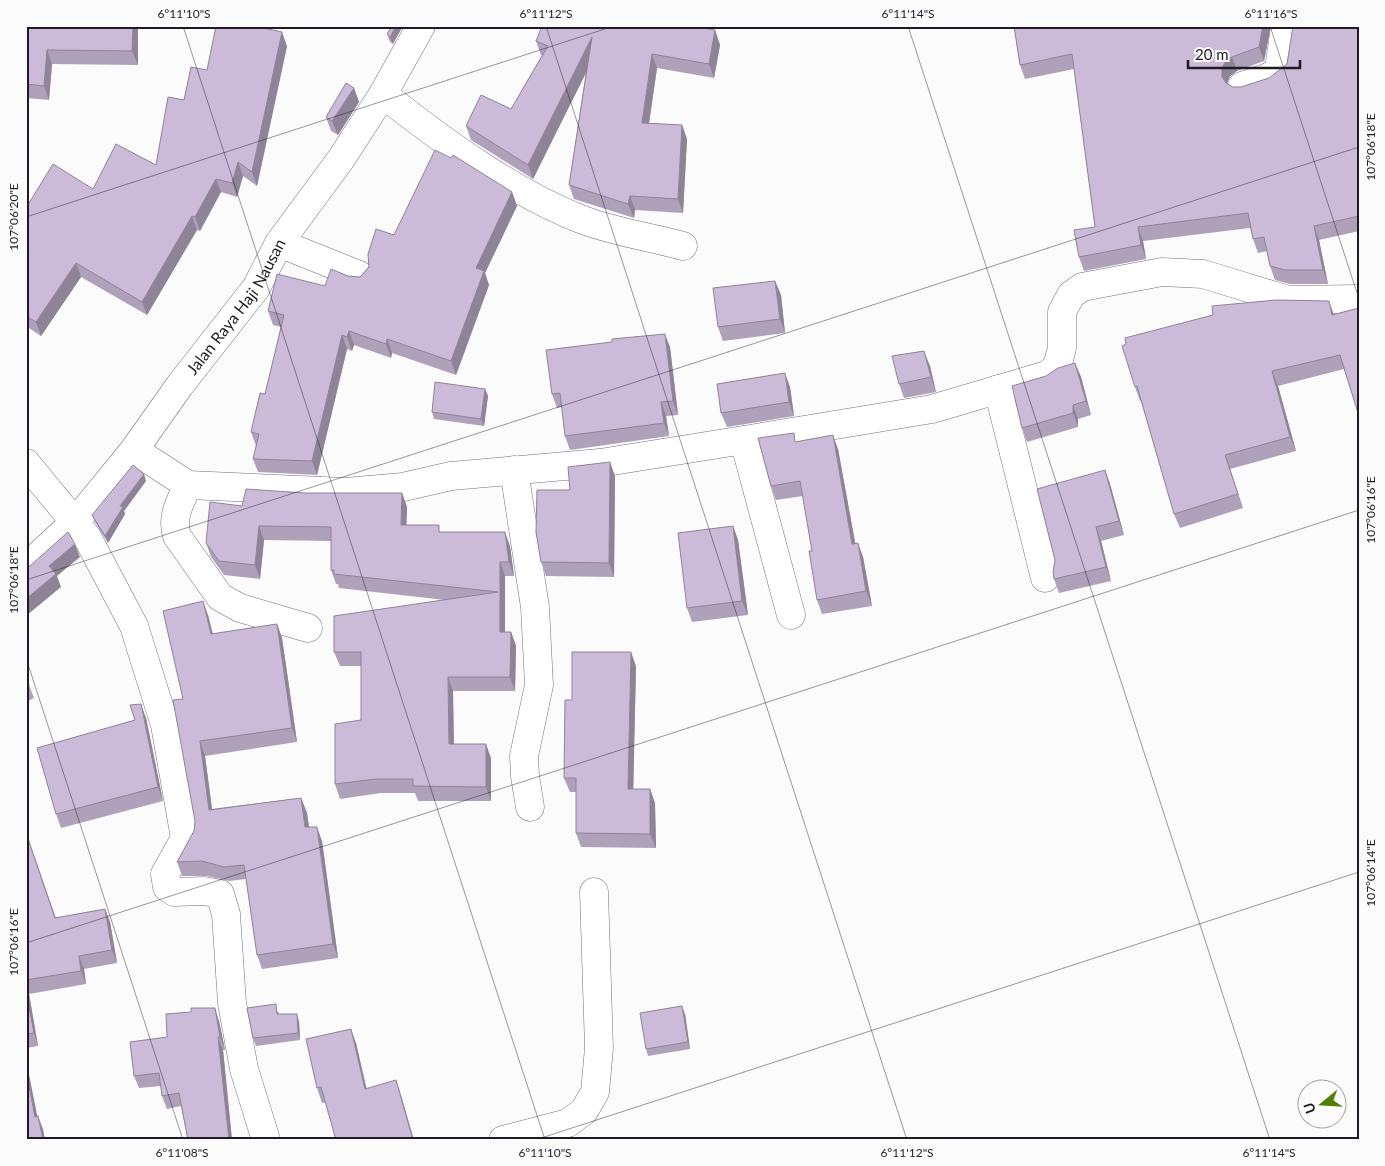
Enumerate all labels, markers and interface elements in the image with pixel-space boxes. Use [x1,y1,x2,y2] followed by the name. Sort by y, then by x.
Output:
[157,6,211,21] text: 6°11'10"S
[519,6,573,21] text: 6°11'12"S
[881,6,935,21] text: 6°11'14"S
[1244,6,1298,21] text: 6°11'16"S
[1188,38,1300,70] scale bar
[1195,45,1229,63] text: 20 m
[1363,113,1378,181] text: 107°06'18"E
[6,183,21,251] text: 107°06'20"E
[182,235,289,378] street label: Jalan Raya Haji Nausan
[1363,476,1378,544] text: 107°06'16"E
[6,546,21,614] text: 107°06'18"E
[1363,839,1378,907] text: 107°06'14"E
[6,908,21,976] text: 107°06'16"E
[1298,1078,1348,1128] north arrow
[1299,1101,1319,1116] text: U
[155,1145,209,1160] text: 6°11'08"S
[518,1145,572,1160] text: 6°11'10"S
[880,1145,934,1160] text: 6°11'12"S
[1242,1145,1296,1160] text: 6°11'14"S

